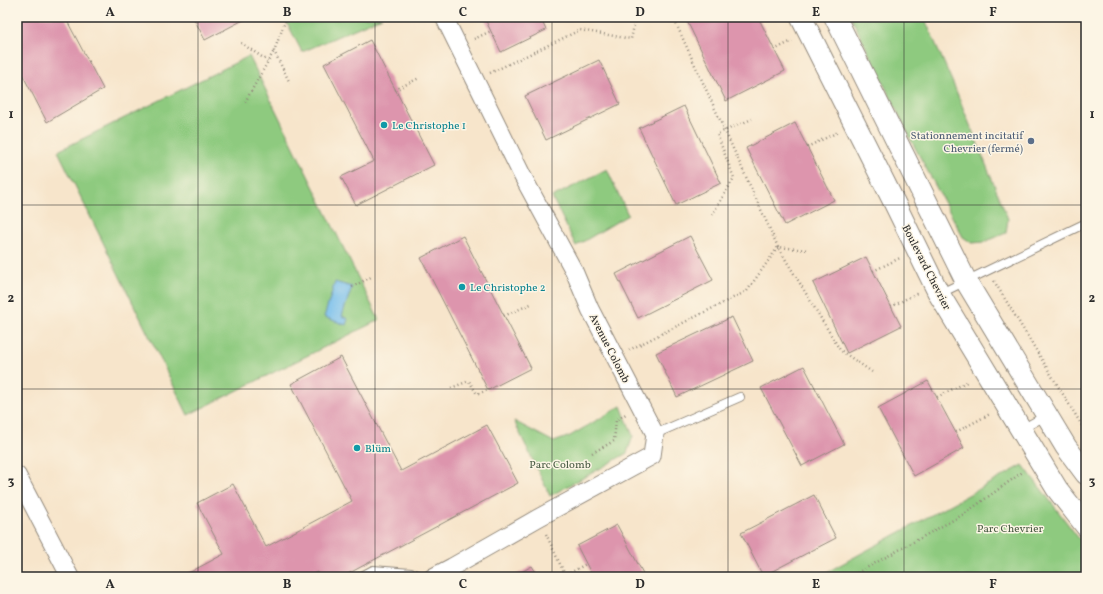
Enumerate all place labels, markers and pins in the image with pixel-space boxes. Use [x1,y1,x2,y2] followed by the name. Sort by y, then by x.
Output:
[392,119,466,134] place label: Le Christophe 1
[379,120,389,130] marker: Le Christophe 1
[911,129,1024,157] place label: Stationnement incitatif Chevrier (fermé)
[1026,136,1036,146] marker: Stationnement incitatif Chevrier (fermé)
[470,281,546,296] place label: Le Christophe 2
[457,282,467,292] marker: Le Christophe 2
[365,442,391,457] place label: Blüm
[352,443,362,453] marker: Blüm

